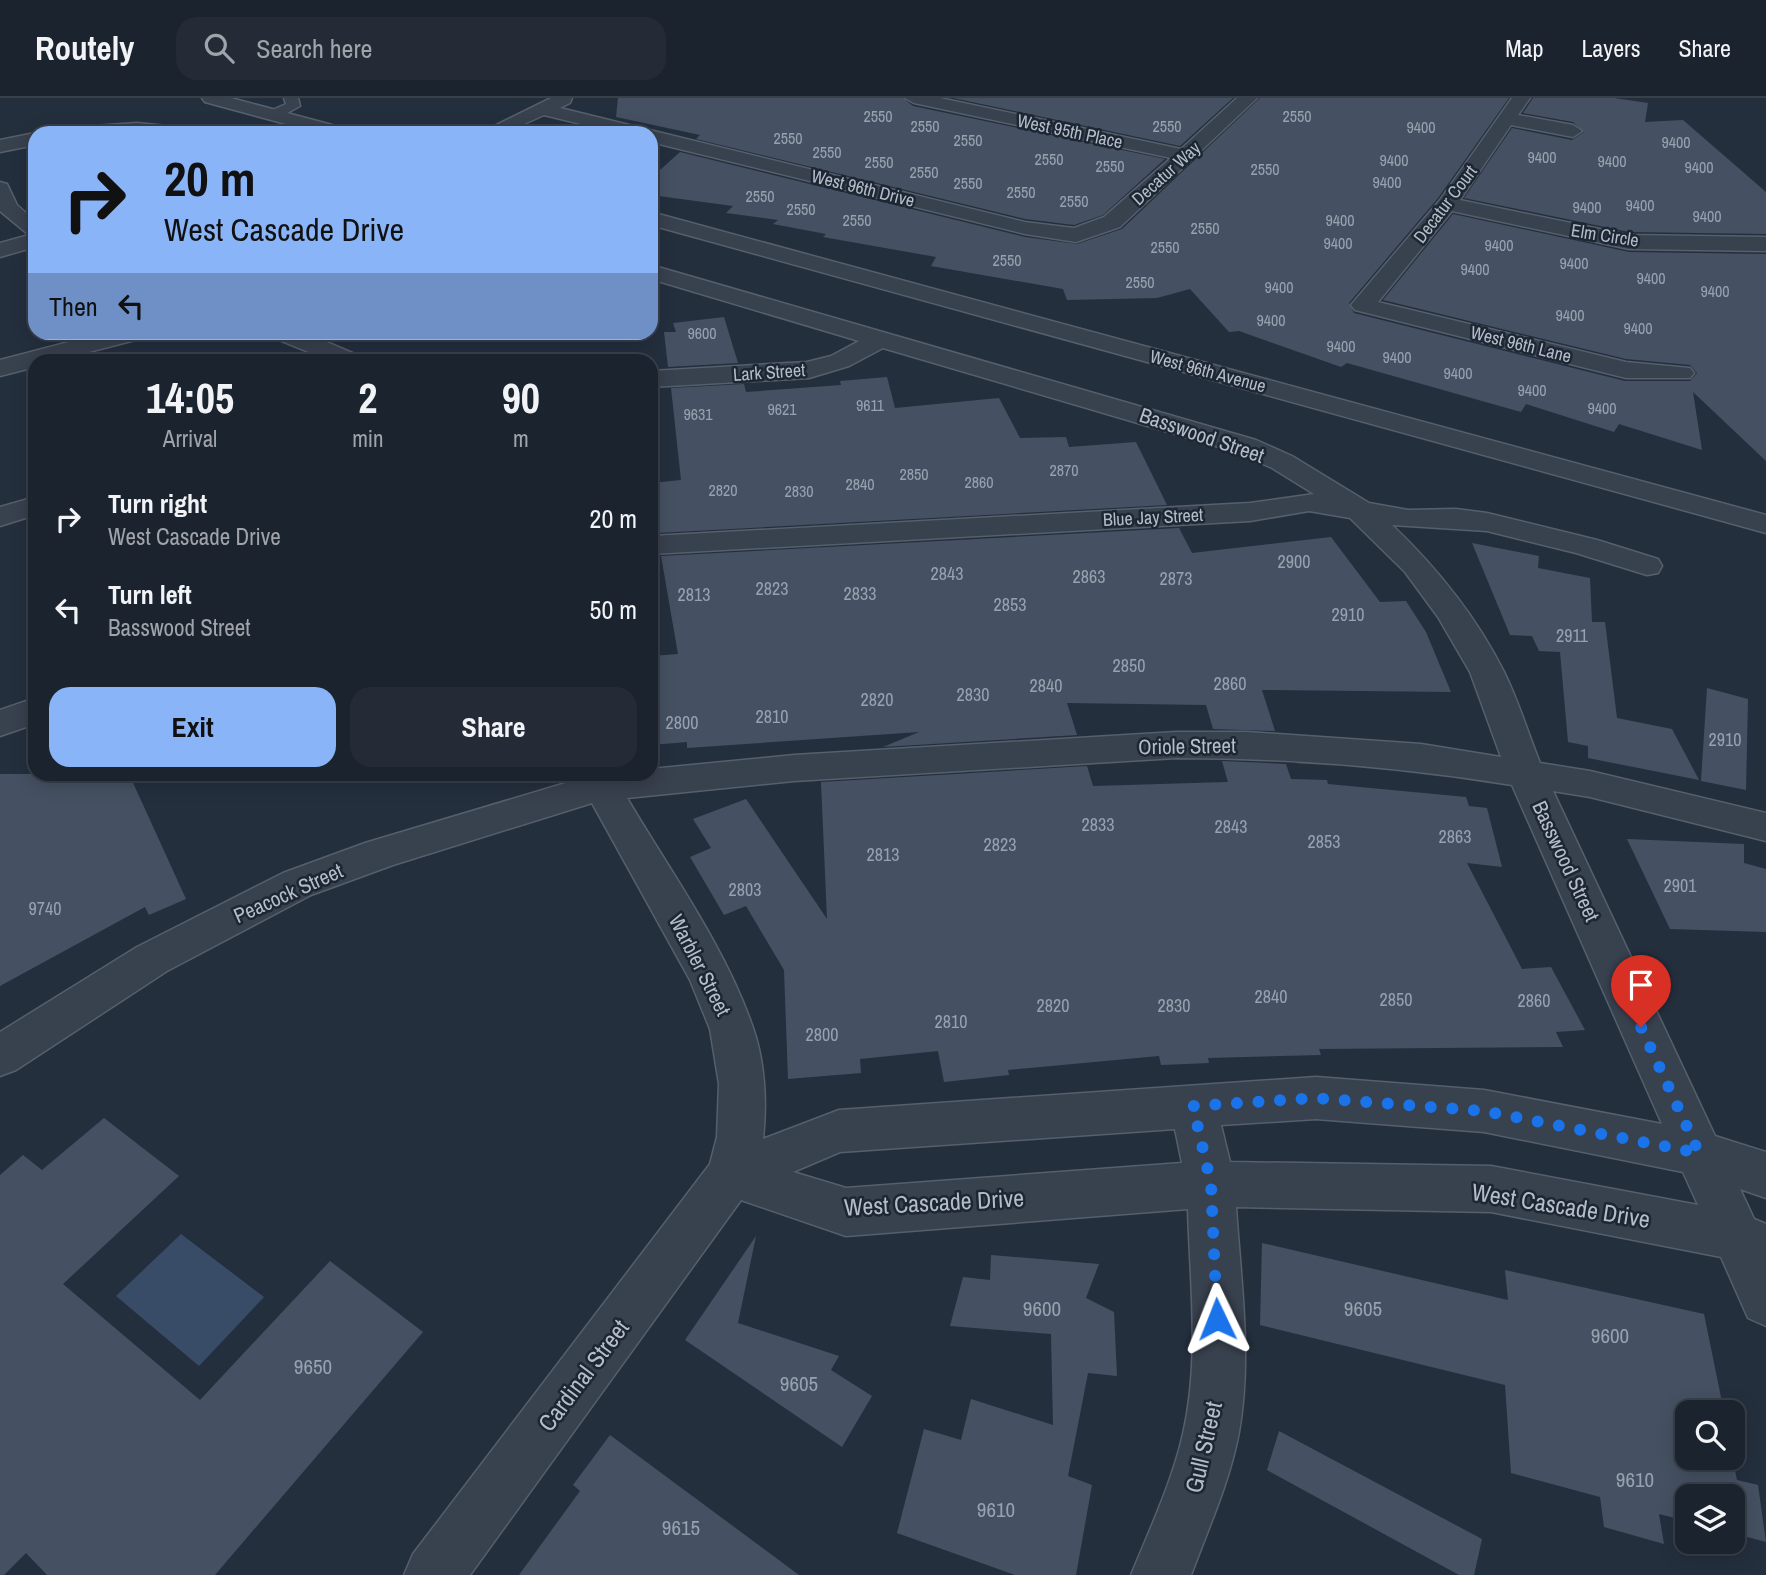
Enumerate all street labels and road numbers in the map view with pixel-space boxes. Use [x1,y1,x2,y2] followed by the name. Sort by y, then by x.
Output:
[1015,108,1125,154] street label: West 95th Place
[1126,135,1206,211] street label: Decatur Way
[1407,160,1483,248] street label: Decatur Court
[809,163,917,213] street label: West 96th Drive
[1569,217,1641,253] street label: Elm Circle
[1468,319,1574,369] street label: West 96th Lane
[1147,343,1269,399] street label: West 96th Avenue
[732,357,806,387] street label: Lark Street
[1136,400,1268,470] street label: Basswood Street
[1102,502,1204,532] street label: Blue Jay Street
[1138,731,1236,761] street label: Oriole Street
[1525,796,1607,926] street label: Basswood Street
[229,856,347,930] street label: Peacock Street
[662,909,738,1021] street label: Warbler Street
[1470,1175,1652,1235] street label: West Cascade Drive
[843,1181,1025,1223] street label: West Cascade Drive
[530,1312,636,1437] street label: Cardinal Street
[1177,1398,1229,1496] street label: Gull Street

